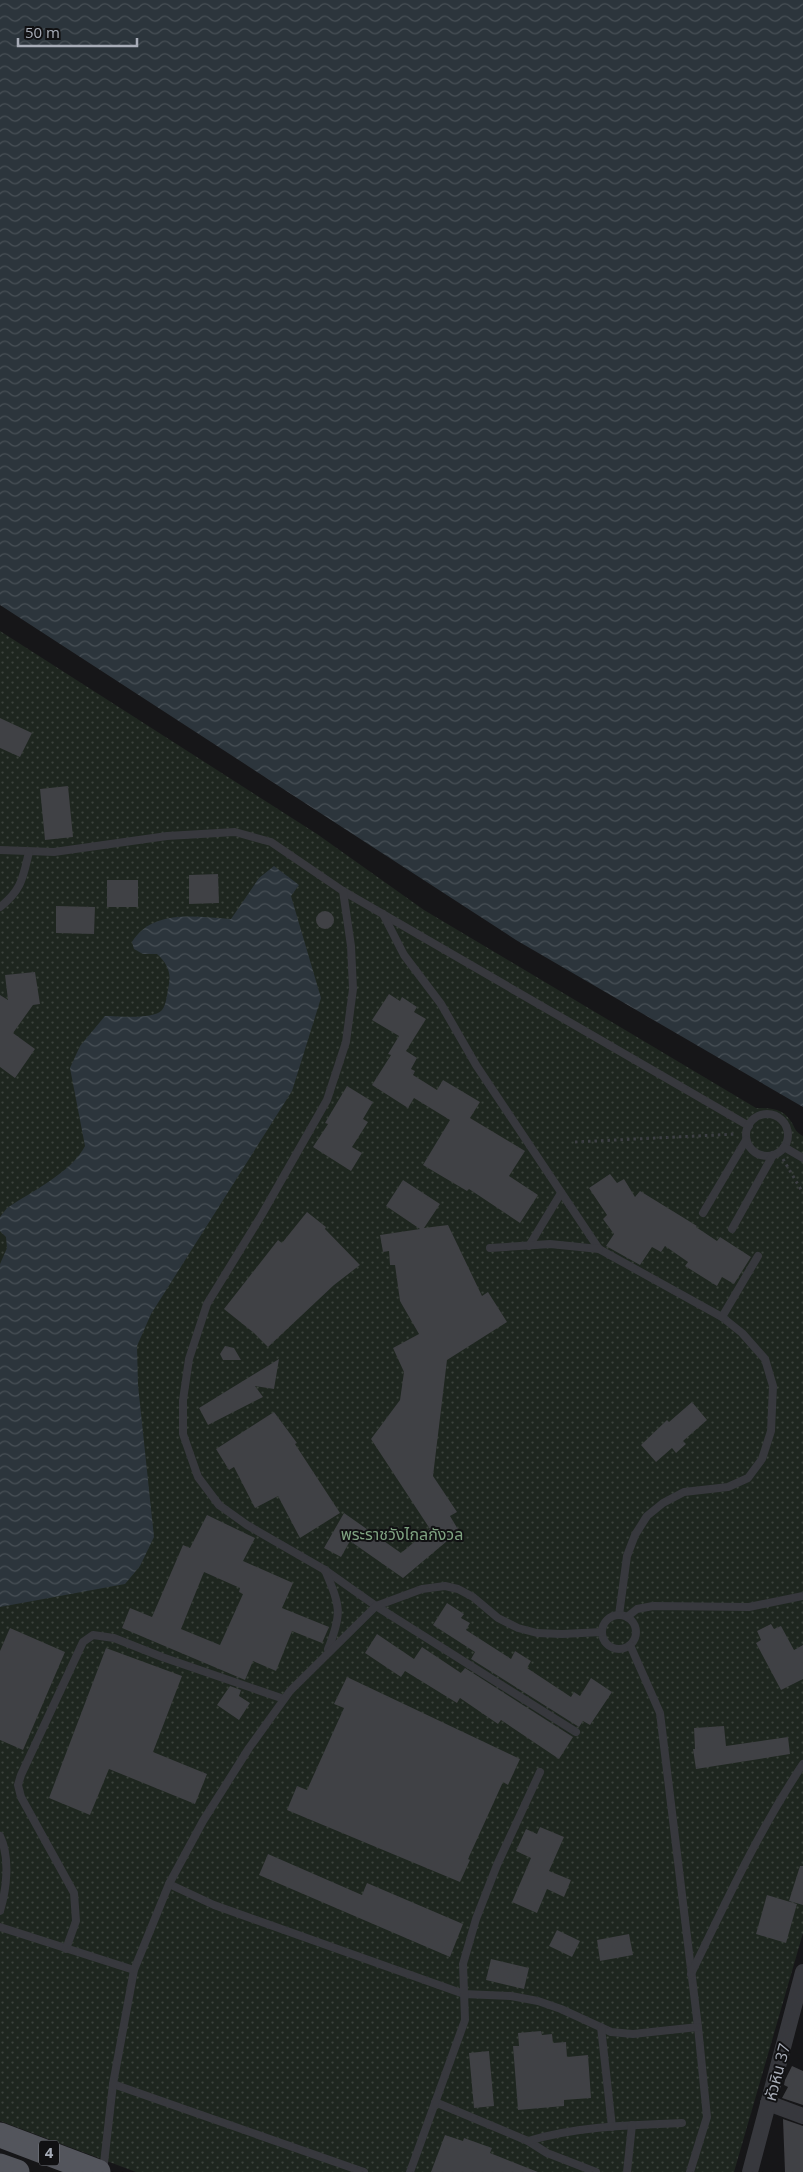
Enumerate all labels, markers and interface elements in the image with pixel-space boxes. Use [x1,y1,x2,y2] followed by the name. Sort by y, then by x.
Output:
[18,15,136,47] scale bar
[25,22,60,42] text: 50 m
[341,1523,463,1545] park label: พระราชวังไกลกังวล
[759,2041,795,2103] street label: หัวหิน 37
[39,2140,59,2166] road number: 4

